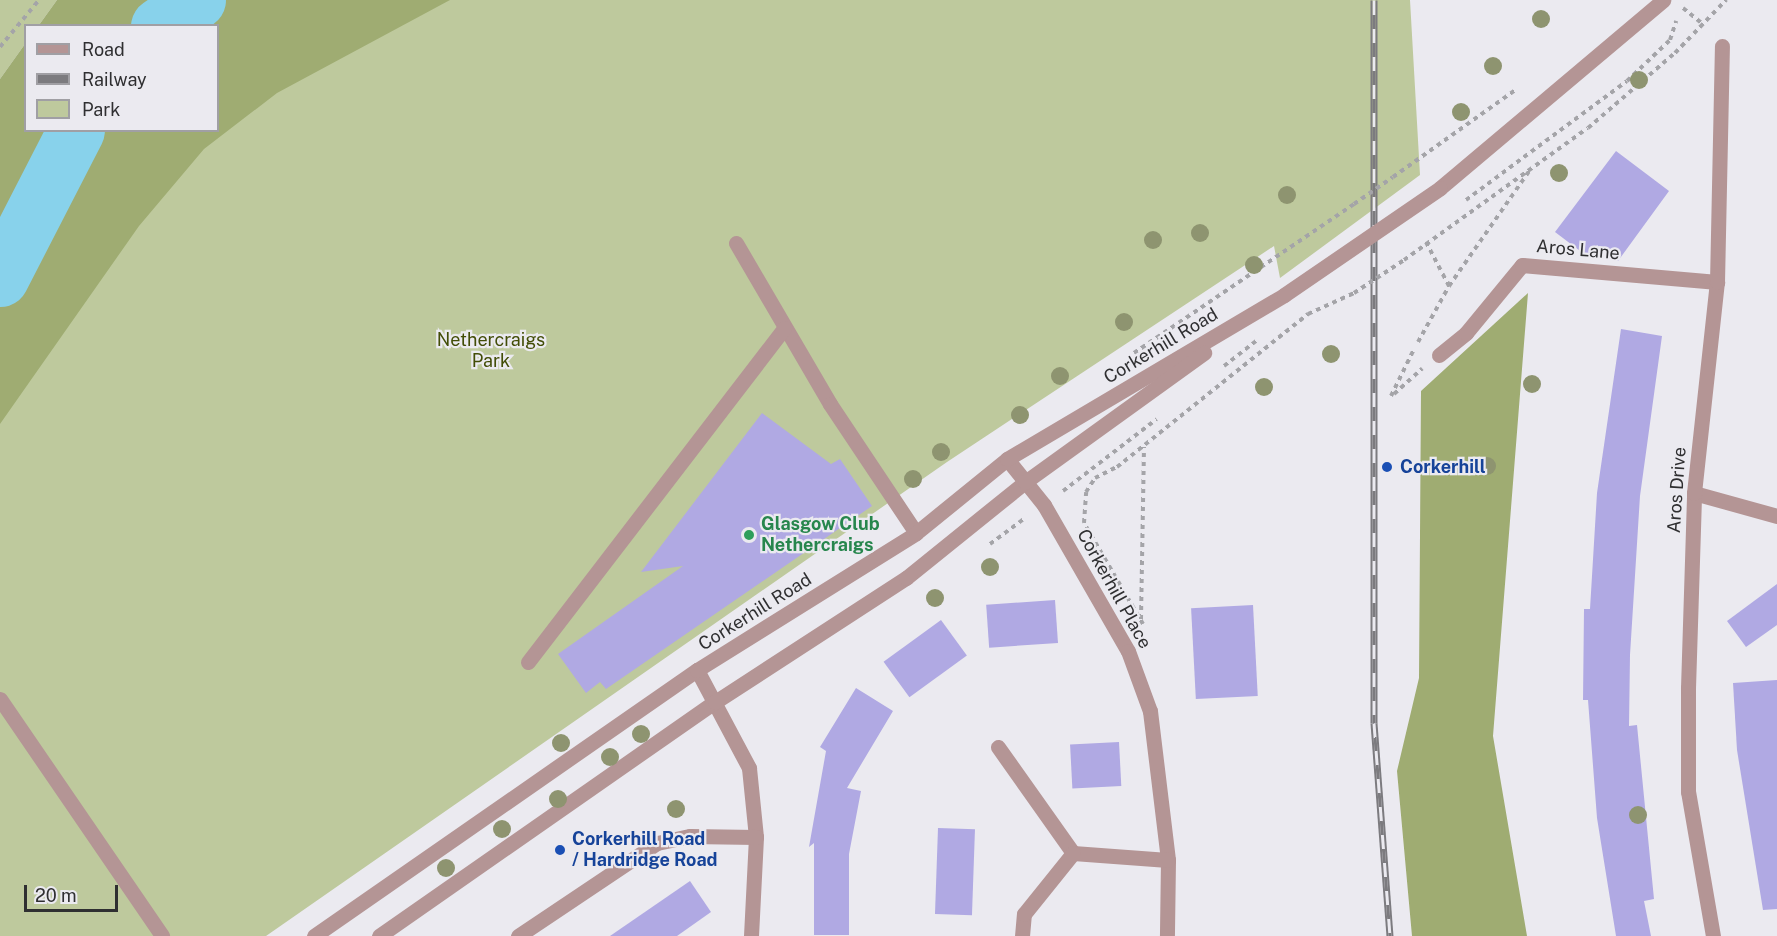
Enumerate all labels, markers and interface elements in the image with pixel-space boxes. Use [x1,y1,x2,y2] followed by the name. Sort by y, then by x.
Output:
[24,24,219,132] legend
[82,39,125,60] text: Road
[82,69,147,90] text: Railway
[82,99,120,120] text: Park
[1535,236,1621,264] street label: Aros Lane
[1100,303,1222,389] street label: Corkerhill Road
[437,330,545,372] park label: Nethercraigs Park
[1663,446,1691,534] street label: Aros Drive
[1400,456,1486,478] place label: Corkerhill
[1378,458,1396,476] marker: Corkerhill
[761,514,880,556] place label: Glasgow Club Nethercraigs
[1072,526,1156,652] street label: Corkerhill Place
[742,528,756,542] marker: Glasgow Club Nethercraigs
[695,569,815,655] street label: Corkerhill Road
[572,829,718,872] place label: Corkerhill Road / Hardridge Road
[553,843,567,857] marker: Corkerhill Road / Hardridge Road
[27,873,122,911] scale bar
[35,885,77,906] text: 20 m

